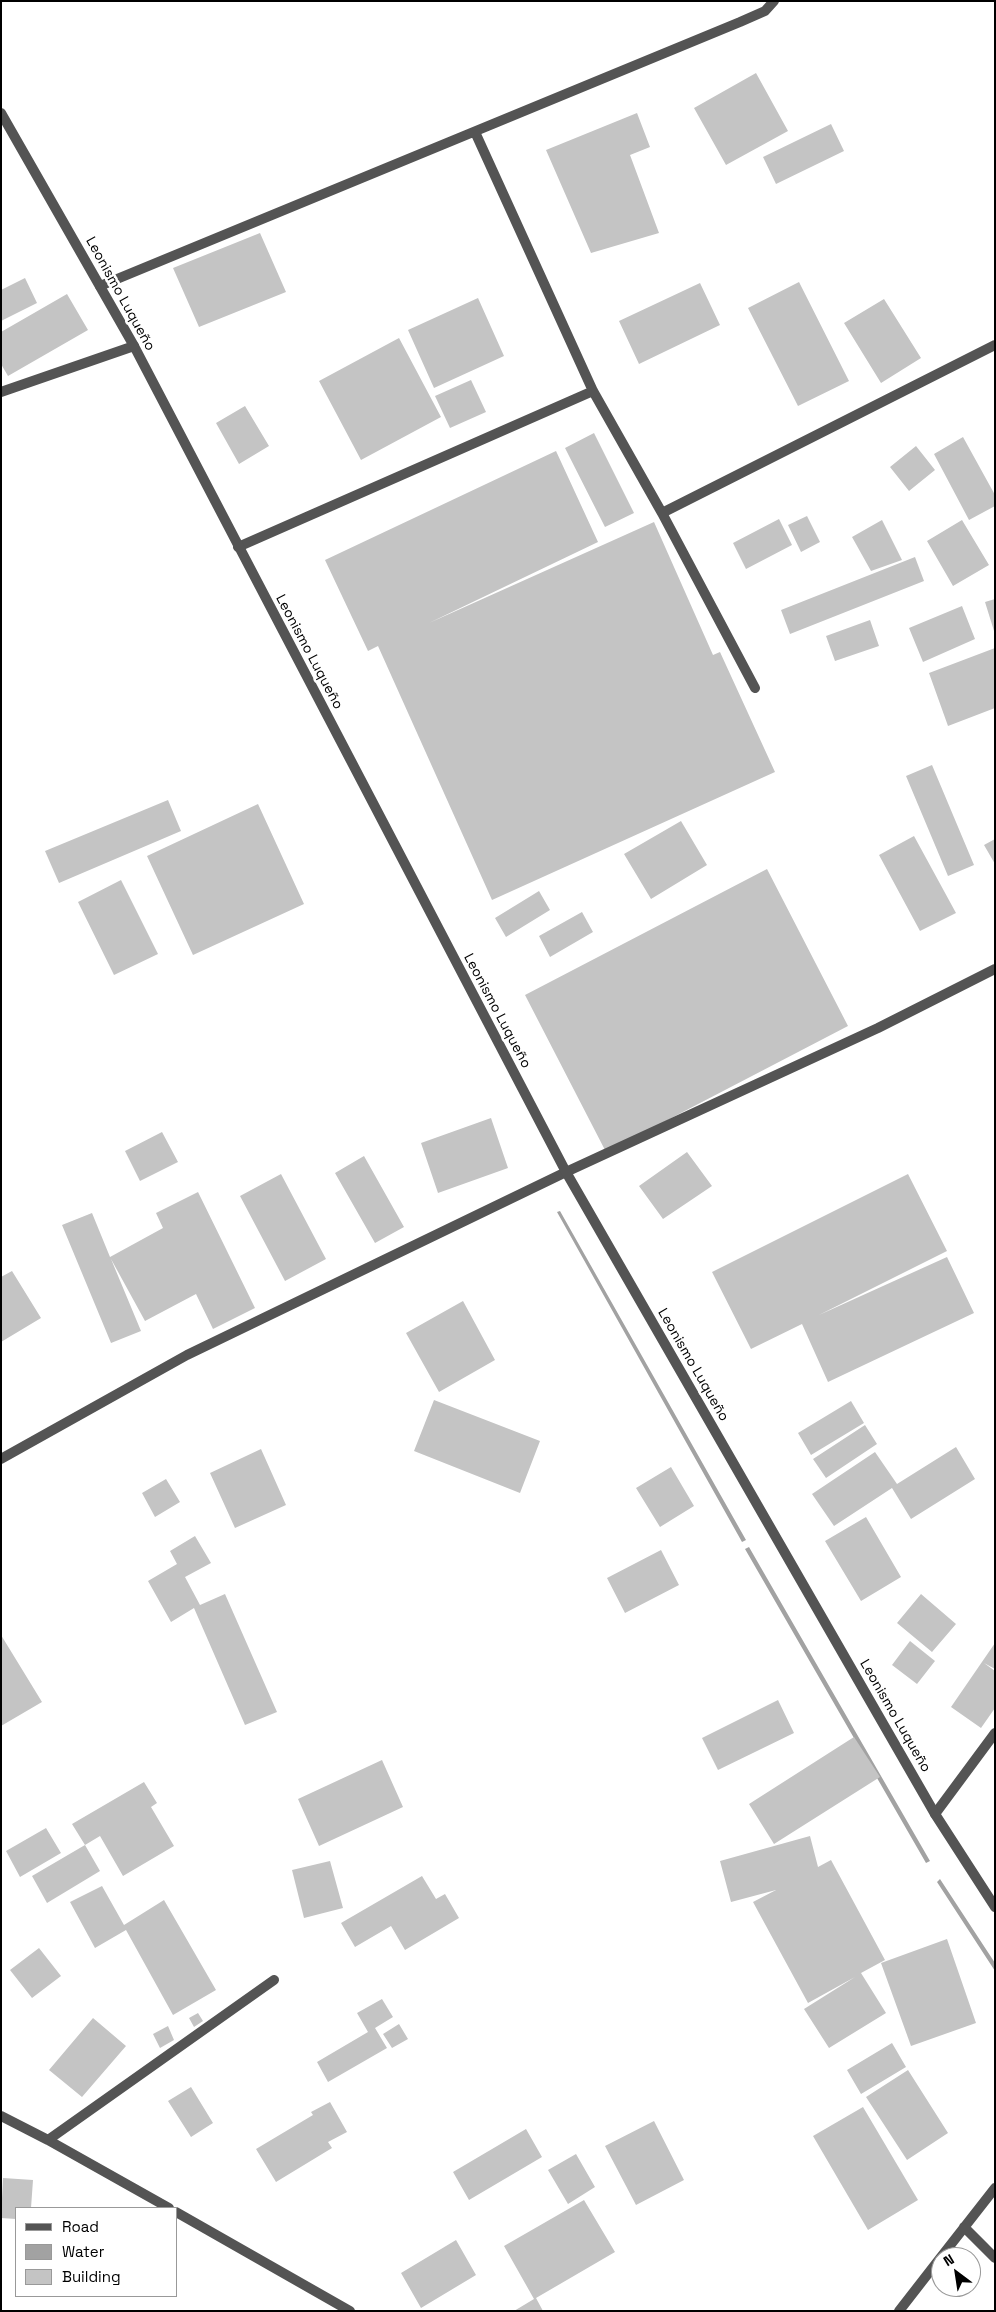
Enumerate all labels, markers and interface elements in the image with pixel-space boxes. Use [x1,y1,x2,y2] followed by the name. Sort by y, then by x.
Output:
[82,234,158,354] street label: Leonismo Luqueño
[272,592,346,712] street label: Leonismo Luqueño
[460,951,534,1071] street label: Leonismo Luqueño
[654,1306,732,1424] street label: Leonismo Luqueño
[856,1657,934,1775] street label: Leonismo Luqueño
[15,2207,178,2297] legend
[62,2217,99,2236] text: Road
[62,2242,104,2261] text: Water
[931,2247,981,2297] north arrow
[940,2250,957,2270] text: N
[62,2267,121,2286] text: Building

